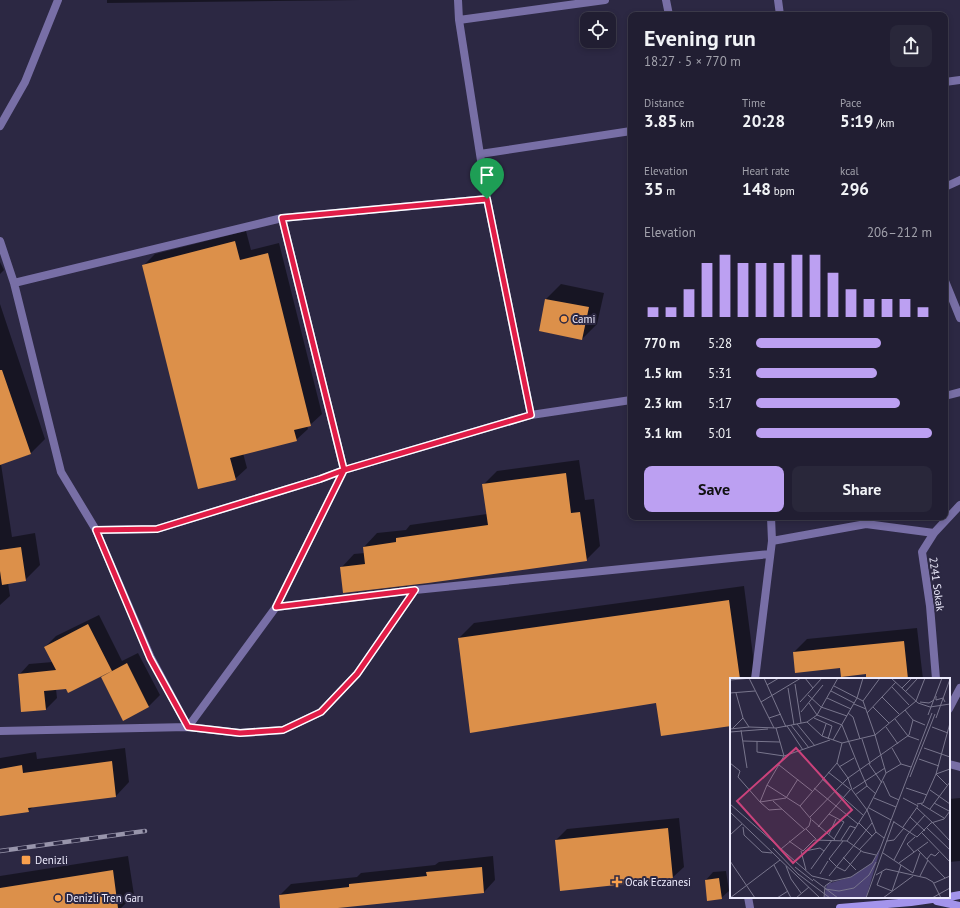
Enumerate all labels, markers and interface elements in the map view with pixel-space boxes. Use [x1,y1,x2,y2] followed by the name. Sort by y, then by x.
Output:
[580,12,616,48] map controls
[580,12,616,48] button: locate
[644,24,756,52] text: Evening run
[890,25,932,67] button: share
[644,53,741,70] text: 18:27 · 5 × 770 m
[644,96,684,110] text: Distance
[742,96,766,110] text: Time
[840,96,862,110] text: Pace
[644,110,677,132] text: 3.85
[742,110,785,132] text: 20:28
[840,110,874,132] text: 5:19
[677,116,694,130] text: km
[874,116,895,130] text: /km
[470,158,504,199] pin
[476,164,498,186] icon: arrive
[644,164,688,178] text: Elevation
[742,164,790,178] text: Heart rate
[840,164,859,178] text: kcal
[644,178,663,200] text: 35
[742,178,771,200] text: 148
[840,178,869,200] text: 296
[663,184,675,198] text: m
[771,184,795,198] text: bpm
[644,224,696,241] text: Elevation
[867,224,932,241] text: 206–212 m
[572,312,595,326] place label: Cami
[559,314,569,324] marker: Cami
[644,335,680,352] text: 770 m
[708,335,732,352] text: 5:28
[644,365,682,382] text: 1.5 km
[708,365,732,382] text: 5:31
[644,395,682,412] text: 2.3 km
[708,395,732,412] text: 5:17
[644,425,682,442] text: 3.1 km
[708,425,732,442] text: 5:01
[644,466,784,512] button: Save
[792,466,932,512] button: Share
[926,556,948,613] street label: 2241 Sokak
[730,678,950,898] inset map
[35,853,68,867] place label: Denizli
[20,854,32,866] marker: Denizli
[625,875,691,889] place label: Ocak Eczanesi
[612,877,622,887] marker: Ocak Eczanesi
[66,891,144,905] place label: Denizli Tren Garı
[53,893,63,903] marker: Denizli Tren Garı

